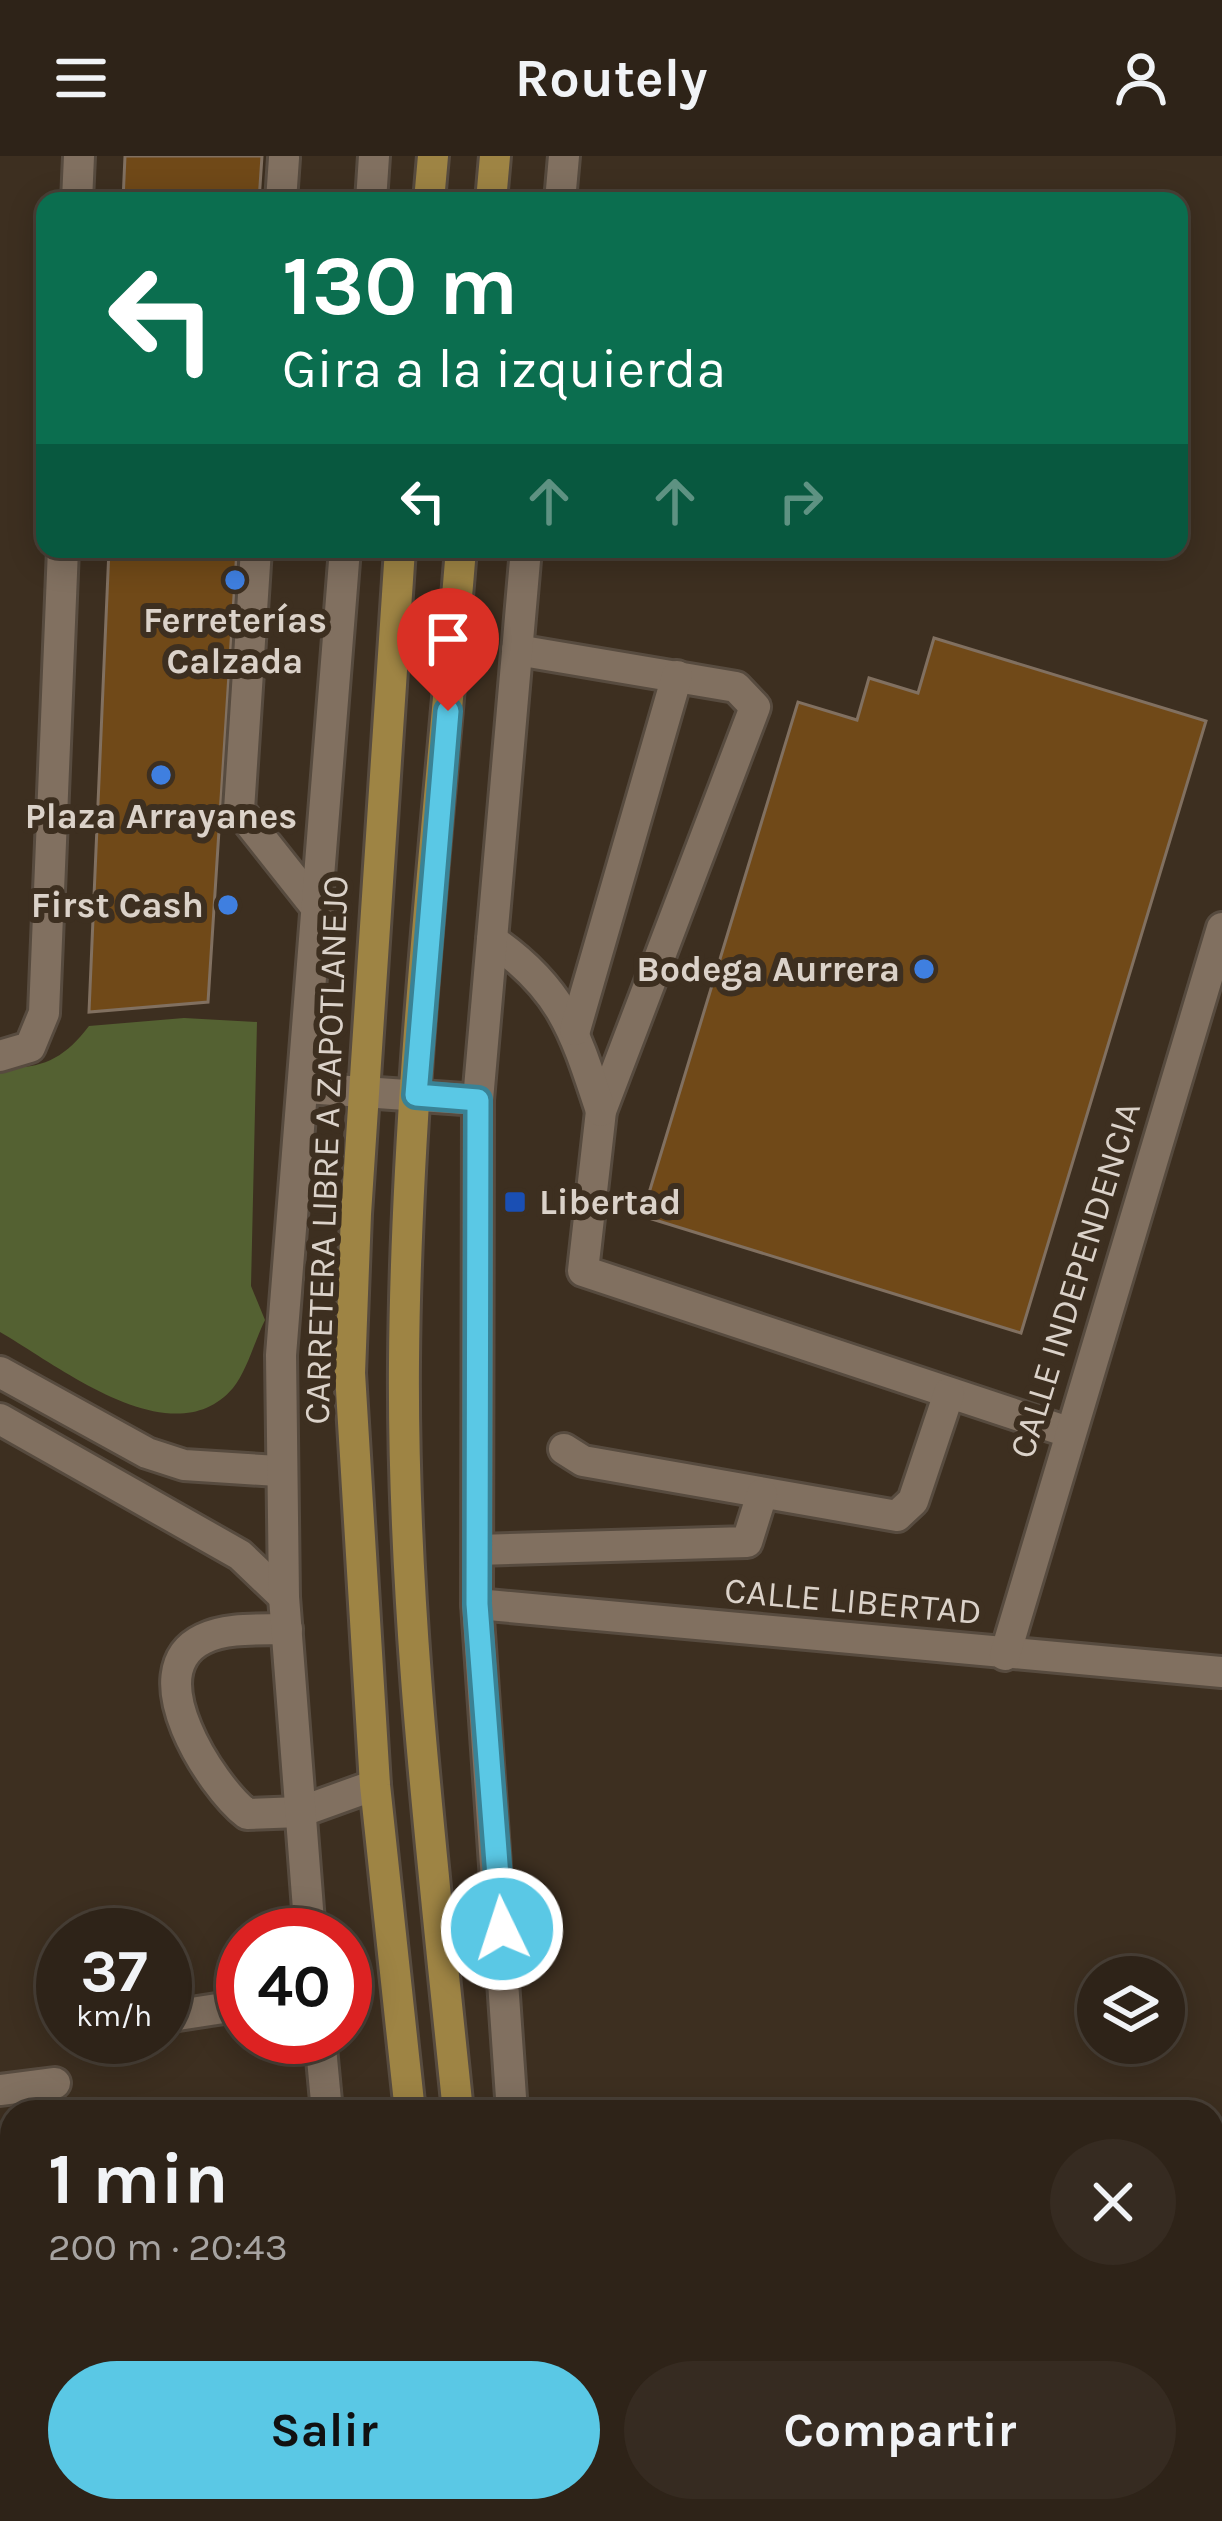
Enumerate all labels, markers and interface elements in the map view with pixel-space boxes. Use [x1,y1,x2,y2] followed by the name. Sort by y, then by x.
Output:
[48,45,114,111] icon: menu
[1108,45,1174,111] icon: person
[515,46,707,110] text: Routely
[282,237,518,335] text: 130 m
[84,240,240,396] icon: left
[282,337,726,401] text: Gira a la izquierda
[390,468,456,534] icon: left
[516,468,582,534] icon: ahead
[642,468,708,534] icon: ahead
[768,468,834,534] icon: right
[222,567,248,593] marker: Ferreterías Calzada
[397,588,499,711] pin
[143,599,327,682] place label: Ferreterías Calzada
[415,606,481,672] icon: arrive
[148,762,174,788] marker: Plaza Arrayanes
[25,795,297,838] place label: Plaza Arrayanes
[295,875,357,1425] street label: CARRETERA LIBRE A ZAPOTLANEJO
[31,884,204,926] place label: First Cash
[215,892,241,918] marker: First Cash
[636,948,900,991] place label: Bodega Aurrera
[911,956,937,982] marker: Bodega Aurrera
[1001,1097,1149,1463] street label: CALLE INDEPENDENCIA
[539,1181,681,1223] place label: Libertad
[502,1189,528,1215] marker: Libertad
[723,1569,983,1633] street label: CALLE LIBERTAD
[439,1866,565,1992] position arrow
[216,1908,372,2064] speed limit sign: 40
[80,1936,148,2006] text: 37
[1077,1956,1185,2064] map controls
[1077,1956,1185,2064] button: layers
[76,1998,152,2034] text: km/h
[48,2137,229,2221] text: 1 min
[1050,2139,1176,2265] button: close
[48,2224,288,2270] text: 200 m · 20:43
[48,2361,600,2499] button: Salir
[624,2361,1176,2499] button: Compartir

